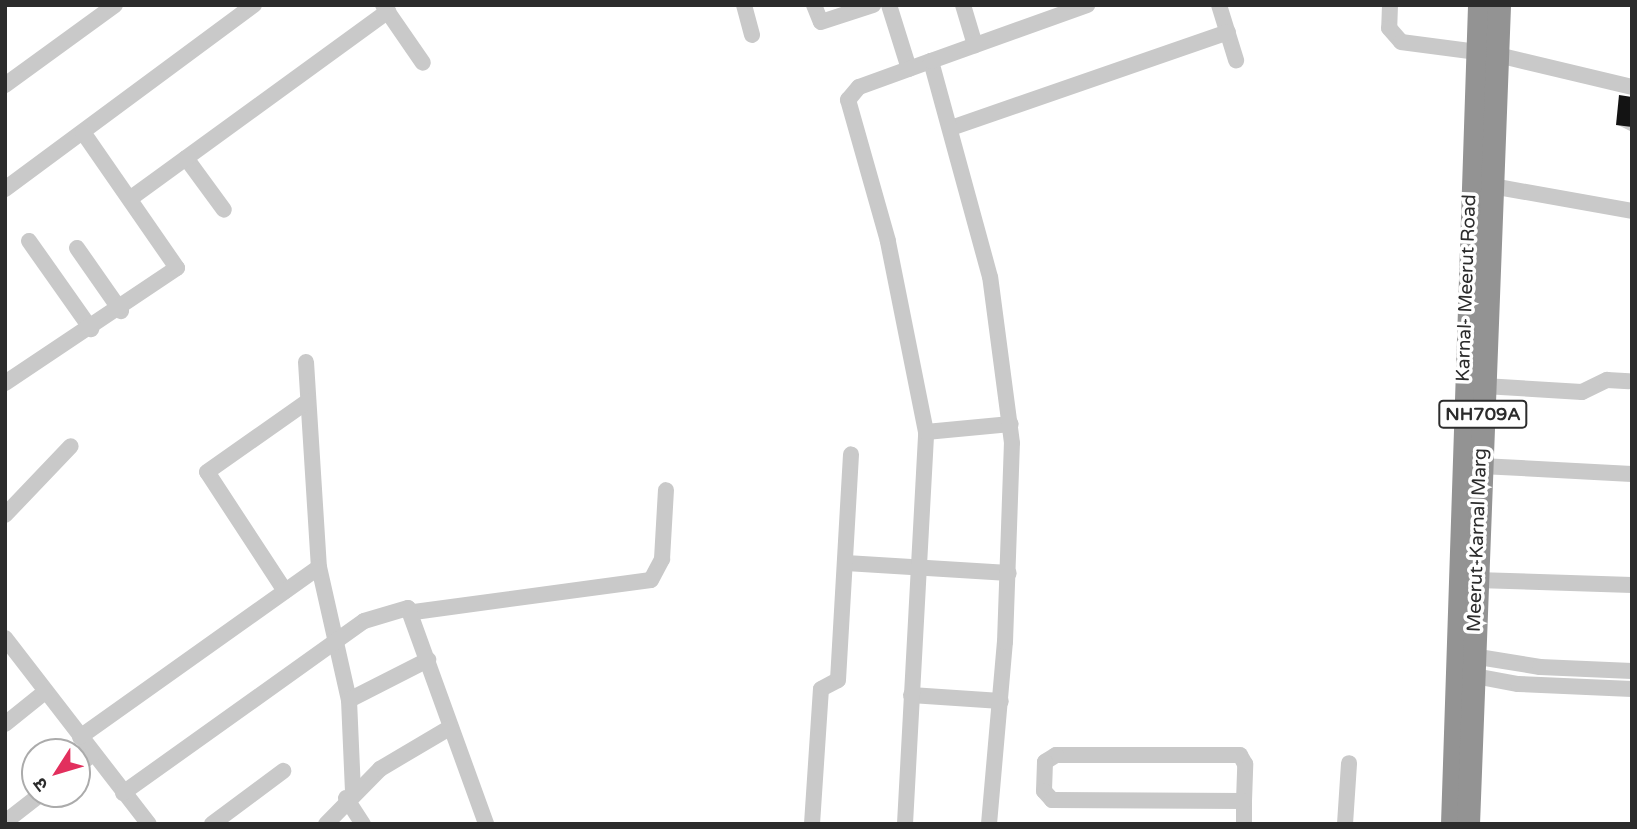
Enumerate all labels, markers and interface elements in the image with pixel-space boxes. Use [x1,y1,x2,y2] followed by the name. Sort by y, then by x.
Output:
[1452,194,1482,382] street label: Karnal- Meerut Road
[1438,400,1528,428] road number: NH709A
[1463,448,1493,632] street label: Meerut-Karnal Marg
[21,738,91,808] north arrow
[29,773,53,795] text: उ

